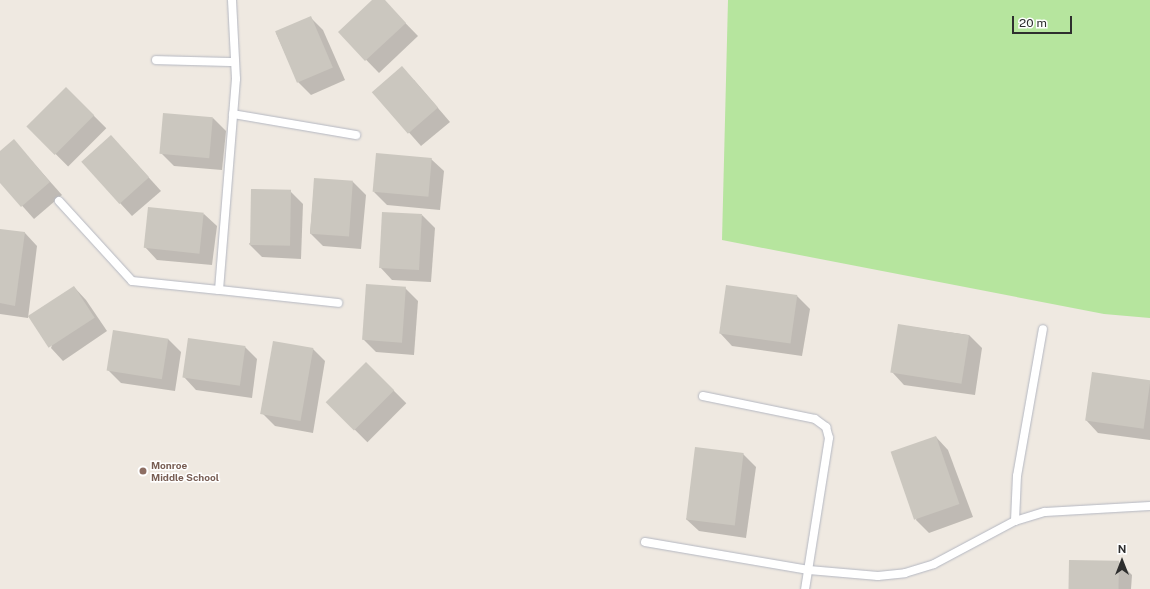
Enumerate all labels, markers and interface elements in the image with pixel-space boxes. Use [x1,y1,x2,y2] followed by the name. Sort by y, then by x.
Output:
[1014,8,1074,34] scale bar
[1019,16,1047,30] text: 20 m
[151,459,219,482] place label: Monroe Middle School
[138,466,148,476] marker: Monroe Middle School
[1102,541,1142,581] north arrow
[1118,543,1126,555] text: N

